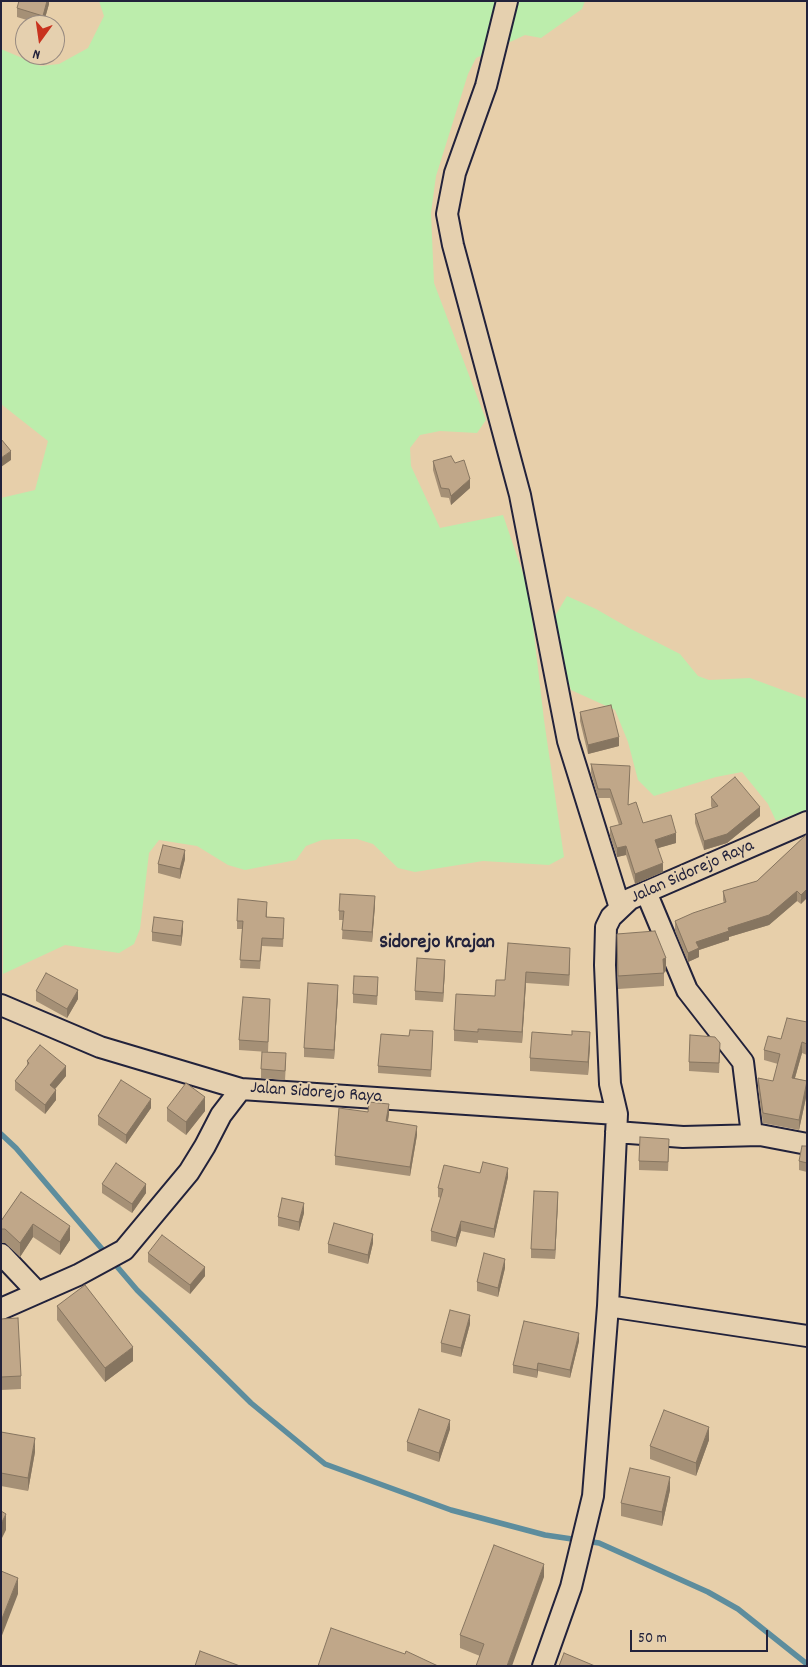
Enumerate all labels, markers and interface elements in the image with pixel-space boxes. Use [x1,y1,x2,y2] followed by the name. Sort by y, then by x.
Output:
[15,15,65,65] north arrow
[31,43,42,64] text: N
[628,836,758,910] street label: Jalan Sidorejo Raya
[379,932,495,956] district label: Sidorejo Krajan
[249,1079,383,1109] street label: Jalan Sidorejo Raya
[633,1620,770,1652] scale bar
[638,1628,667,1650] text: 50 m

